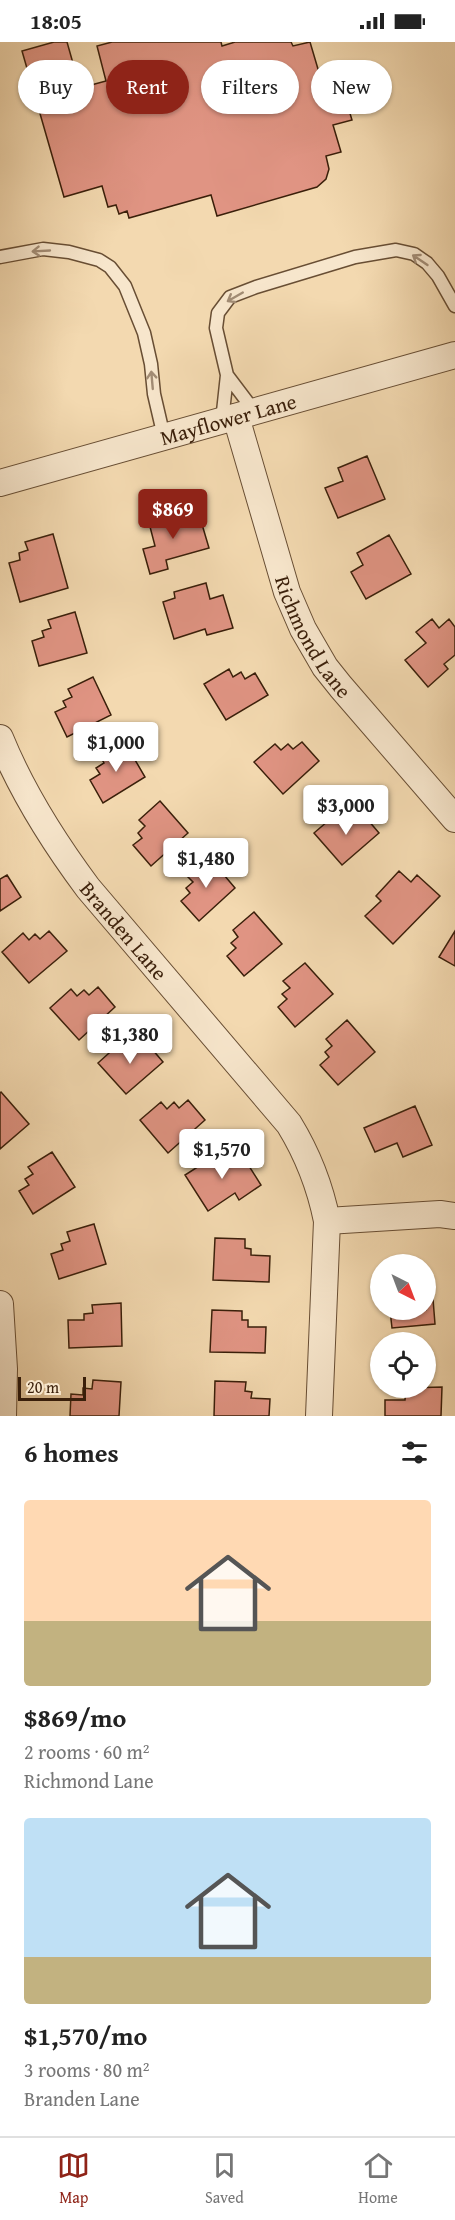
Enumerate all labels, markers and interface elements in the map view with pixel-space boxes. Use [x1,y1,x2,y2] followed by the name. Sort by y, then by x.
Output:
[30,5,82,37] text: 18:05
[18,60,94,114] chip: Buy
[106,60,189,114] chip: Rent
[201,60,299,114] chip: Filters
[311,60,392,114] chip: New
[32,245,52,256] one-way arrow
[413,254,429,266] one-way arrow
[227,290,244,303] one-way arrow
[146,370,157,390] one-way arrow
[156,385,300,453] street label: Mayflower Lane
[137,489,209,540] pin: $869
[152,494,194,523] text: $869
[268,572,359,705] street label: Richmond Lane
[67,722,165,773] pin: $1,000
[87,727,145,756] text: $1,000
[297,785,395,836] pin: $3,000
[317,790,375,819] text: $3,000
[157,838,255,889] pin: $1,480
[177,843,235,872] text: $1,480
[73,874,175,987] street label: Branden Lane
[81,1014,179,1065] pin: $1,380
[101,1019,159,1048] text: $1,380
[173,1129,271,1180] pin: $1,570
[193,1134,251,1163] text: $1,570
[370,1254,436,1320] north arrow
[370,1254,436,1398] map controls
[370,1332,436,1398] button: locate
[18,1374,86,1402] scale bar
[27,1375,59,1399] text: 20 m
[24,1433,119,1472] text: 6 homes
[398,1436,431,1469] icon: filters
[174,1539,282,1647] icon: home
[24,1698,126,1737] text: $869/mo
[24,1737,150,1766] text: 2 rooms · 60 m²
[24,1766,154,1795] text: Richmond Lane
[174,1857,282,1965] icon: home
[24,2016,147,2055] text: $1,570/mo
[24,2055,150,2084] text: 3 rooms · 80 m²
[24,2084,140,2113] text: Branden Lane
[57,2149,90,2209] tab: Map
[205,2149,244,2209] tab: Saved
[358,2149,398,2209] tab: Home

